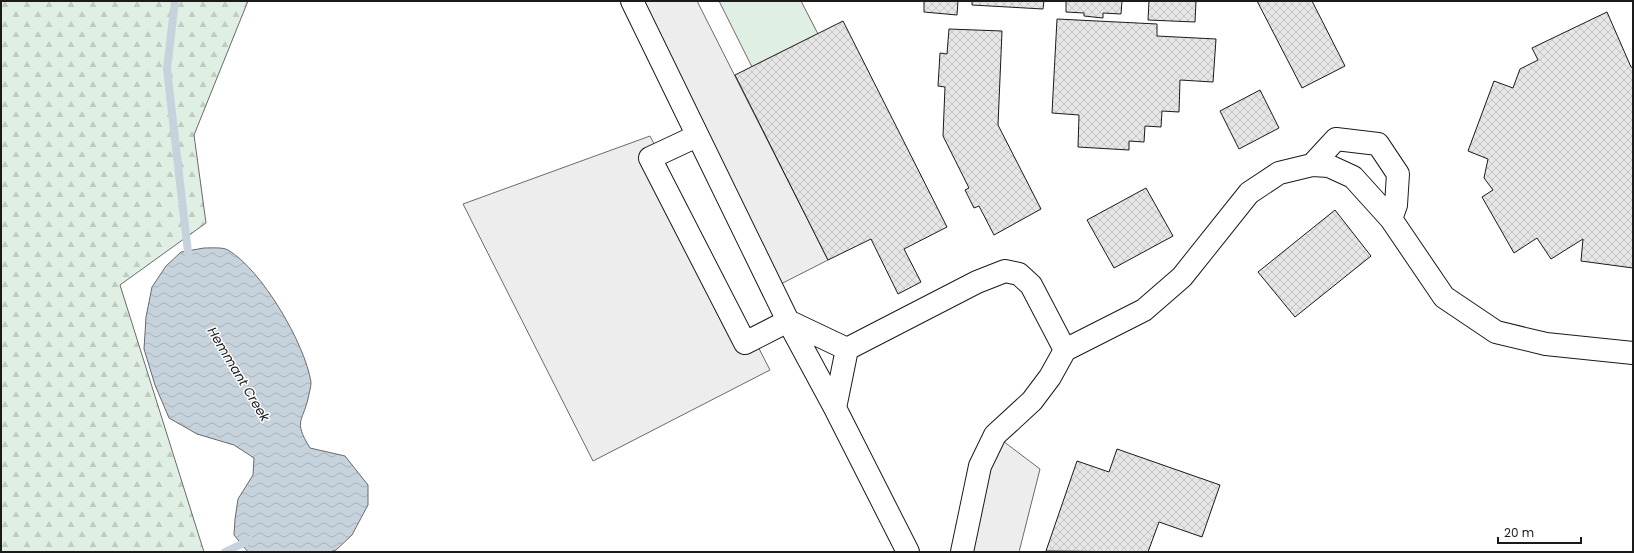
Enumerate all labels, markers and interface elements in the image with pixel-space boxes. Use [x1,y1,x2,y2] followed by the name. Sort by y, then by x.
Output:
[203,323,275,426] water label: Hemmant Creek
[1498,519,1581,545] scale bar
[1504,524,1534,541] text: 20 m

